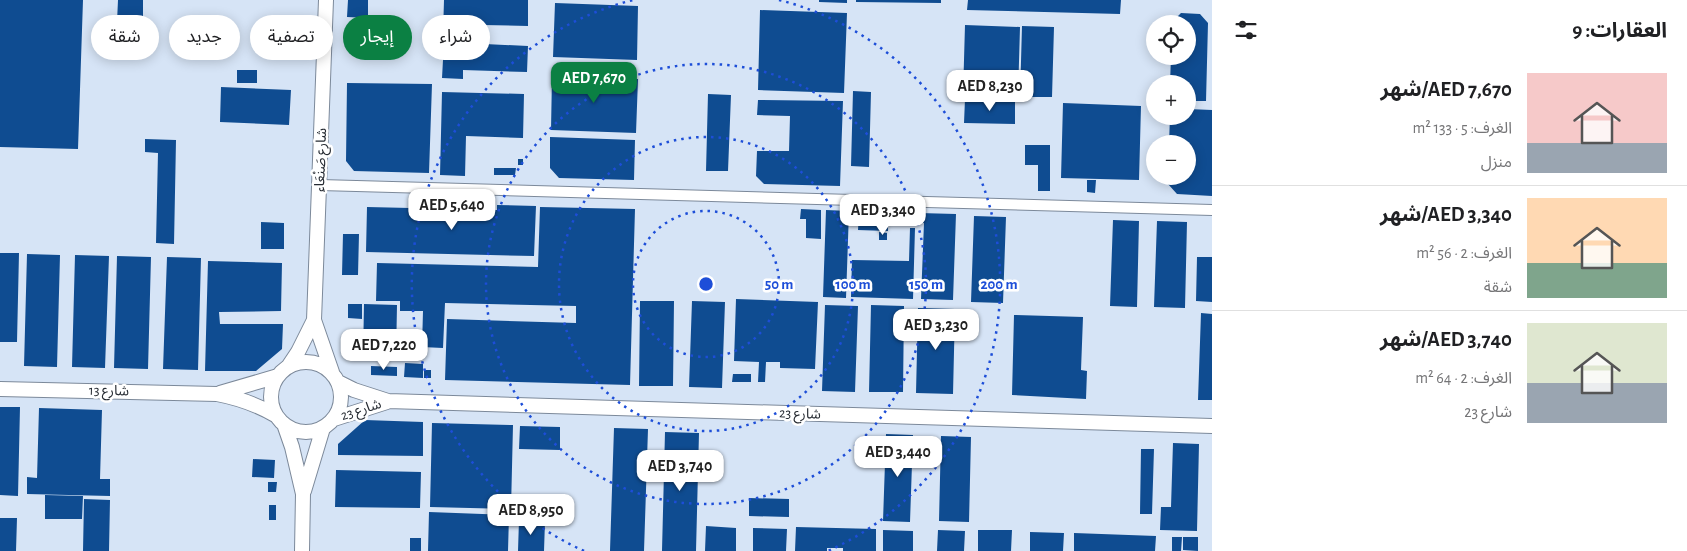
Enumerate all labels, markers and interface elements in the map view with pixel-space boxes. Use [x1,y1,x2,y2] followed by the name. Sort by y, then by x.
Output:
[91,15,159,60] chip: شقة
[169,15,240,60] chip: جديد
[250,15,333,60] chip: تصفية
[343,15,412,60] chip: إيجار
[422,15,490,60] chip: شراء
[1146,15,1196,185] map controls
[1146,15,1196,65] button: locate
[1232,16,1260,44] icon: filters
[1572,20,1667,41] text: العقارات: 9
[537,62,651,104] pin: AED 7,670
[562,70,626,86] text: AED 7,670
[933,70,1047,112] pin: AED 8,230
[1146,75,1196,125] button: +
[958,78,1022,94] text: AED 8,230
[1380,79,1512,100] text: AED 7,670/شهر
[1567,93,1627,153] icon: home
[1412,120,1512,136] text: الغرف: 5 · 133 m²
[312,128,332,192] street label: شارع صَنْعَاء
[1146,135,1196,185] button: −
[1481,154,1512,170] text: منزل
[395,188,509,231] pin: AED 5,640
[826,194,940,236] pin: AED 3,340
[419,197,485,213] text: AED 5,640
[851,202,915,218] text: AED 3,340
[1380,204,1512,225] text: AED 3,340/شهر
[1567,218,1627,278] icon: home
[1416,245,1512,261] text: الغرف: 2 · 56 m²
[697,275,715,293] centre of rings
[765,277,793,292] text: 50 m
[835,277,871,292] text: 100 m
[909,277,943,292] text: 150 m
[980,277,1018,292] text: 200 m
[1484,279,1512,295] text: شقة
[879,308,993,351] pin: AED 3,230
[904,317,968,333] text: AED 3,230
[327,328,441,371] pin: AED 7,220
[1380,329,1512,350] text: AED 3,740/شهر
[352,337,416,353] text: AED 7,220
[1567,343,1627,403] icon: home
[1415,370,1512,386] text: الغرف: 2 · 64 m²
[89,384,129,401] street label: شارع 13
[339,397,384,426] street label: شارع 23
[1464,404,1512,420] text: شارع 23
[779,406,821,425] street label: شارع 23
[841,436,955,478] pin: AED 3,440
[865,444,931,460] text: AED 3,440
[623,450,737,492] pin: AED 3,740
[648,458,712,474] text: AED 3,740
[474,494,588,536] pin: AED 8,950
[498,502,564,518] text: AED 8,950

